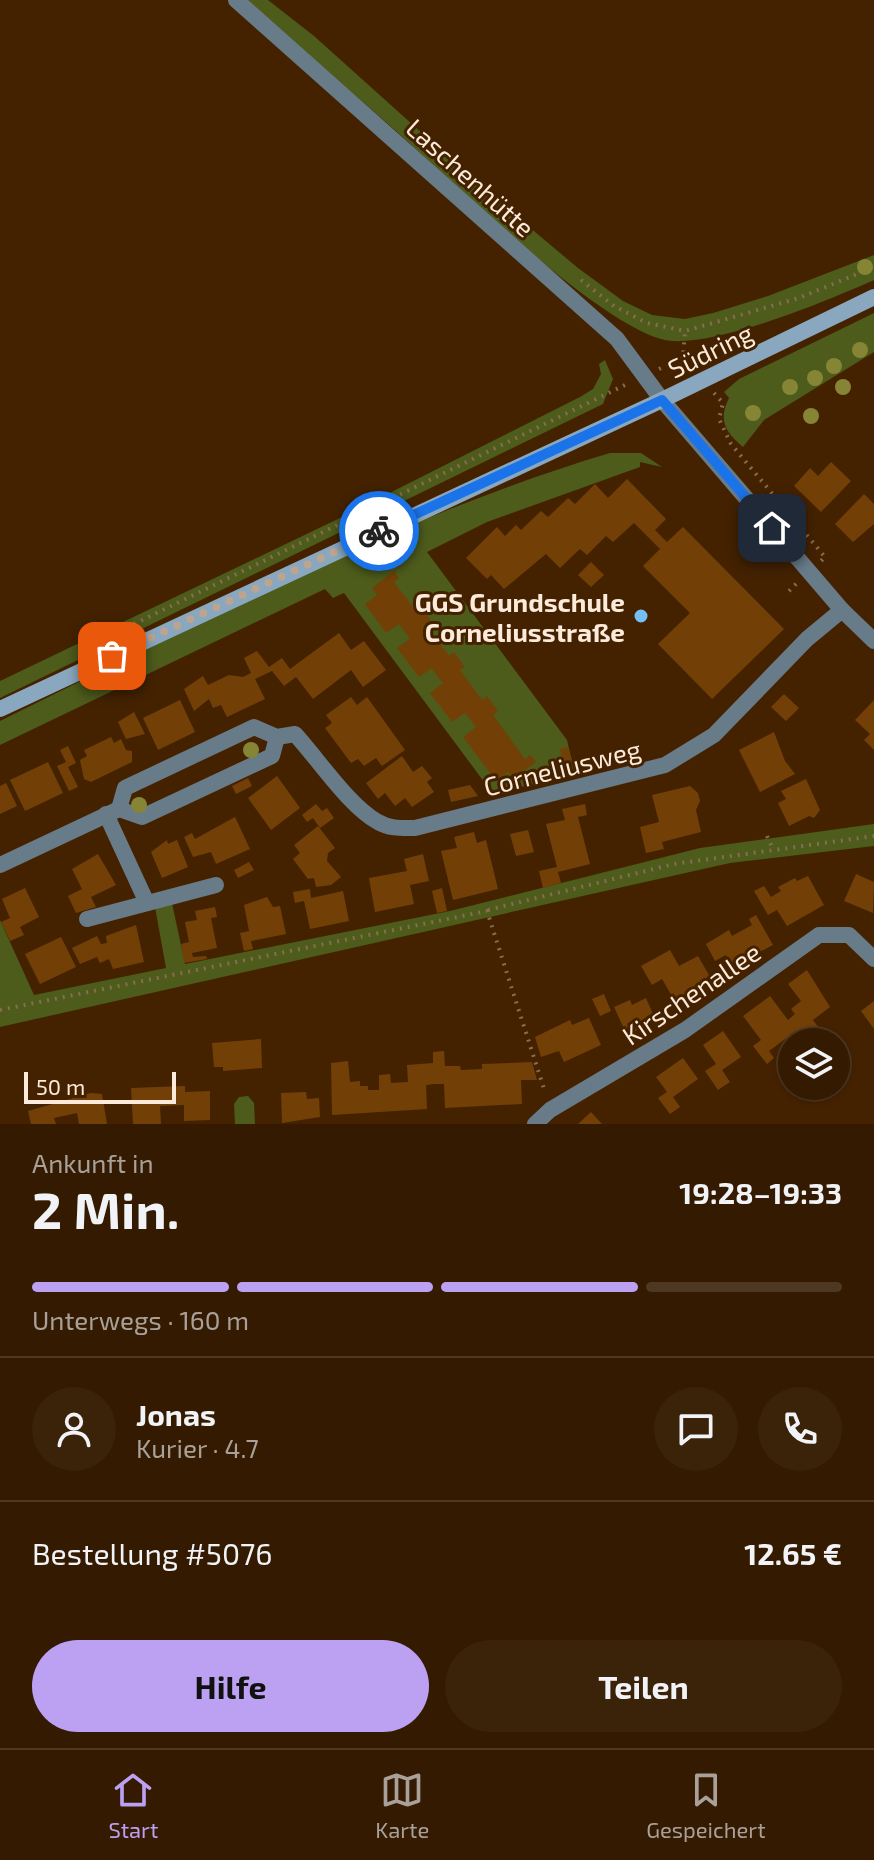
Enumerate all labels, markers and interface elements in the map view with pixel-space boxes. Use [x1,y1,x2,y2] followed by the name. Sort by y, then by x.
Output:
[401,111,541,243] street label: Laschenhütte
[662,316,758,384] street label: Südring
[339,491,419,571] courier
[738,494,806,562] pin
[750,506,794,550] icon: home
[357,509,401,553] icon: bike
[415,586,625,647] place label: GGS Grundschule Corneliusstraße
[632,607,650,625] marker: GGS Grundschule Corneliusstraße
[78,622,146,690] pin
[90,634,134,678] icon: bag
[480,732,644,802] street label: Corneliusweg
[616,935,766,1051] street label: Kirschenallee
[778,1028,850,1100] map controls
[778,1028,850,1100] button: layers
[24,1068,176,1104] scale bar
[36,1073,85,1099] text: 50 m
[32,1147,154,1178] text: Ankunft in
[679,1174,842,1210] text: 19:28–19:33
[32,1177,179,1239] text: 2 Min.
[32,1304,249,1335] text: Unterwegs · 160 m
[32,1387,116,1471] button: person
[654,1387,738,1471] button: chat
[758,1387,842,1471] button: phone
[136,1396,216,1432] text: Jonas
[136,1432,259,1463] text: Kurier · 4.7
[32,1535,273,1571] text: Bestellung #5076
[744,1535,842,1571] text: 12.65 €
[32,1640,429,1732] button: Hilfe
[445,1640,842,1732] button: Teilen
[108,1768,158,1842] tab: Start
[375,1768,429,1842] tab: Karte
[646,1768,766,1842] tab: Gespeichert

